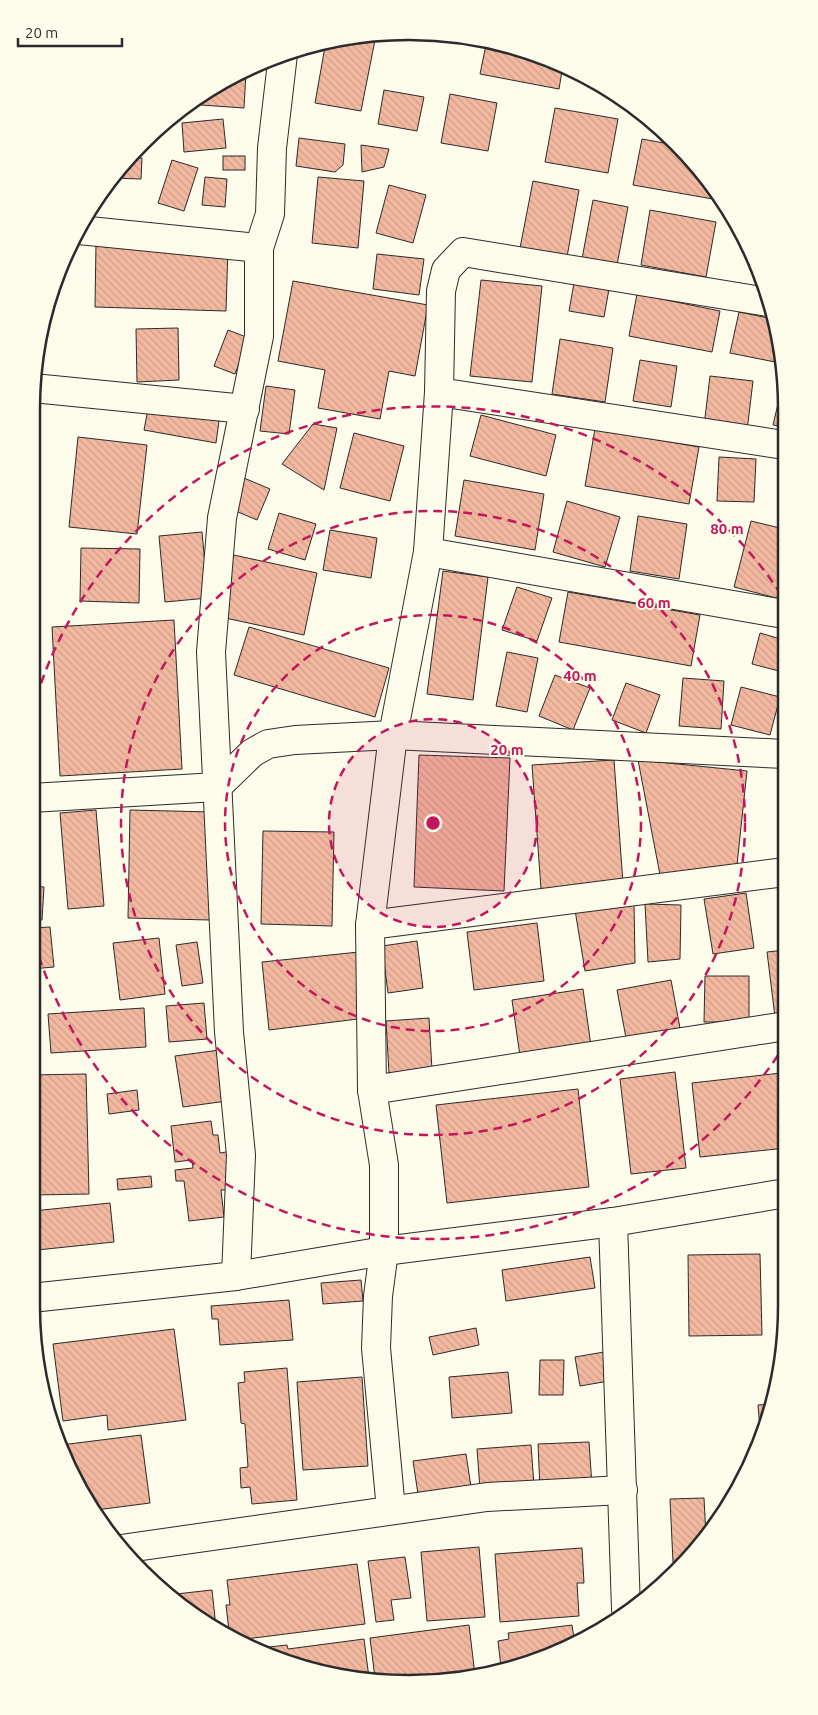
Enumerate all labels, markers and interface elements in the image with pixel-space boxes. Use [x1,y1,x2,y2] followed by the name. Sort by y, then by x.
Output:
[18,15,121,47] scale bar
[25,24,58,41] text: 20 m
[710,520,744,537] text: 80 m
[637,594,671,611] text: 60 m
[563,667,597,684] text: 40 m
[490,741,524,758] text: 20 m
[424,814,442,832] centre of rings

